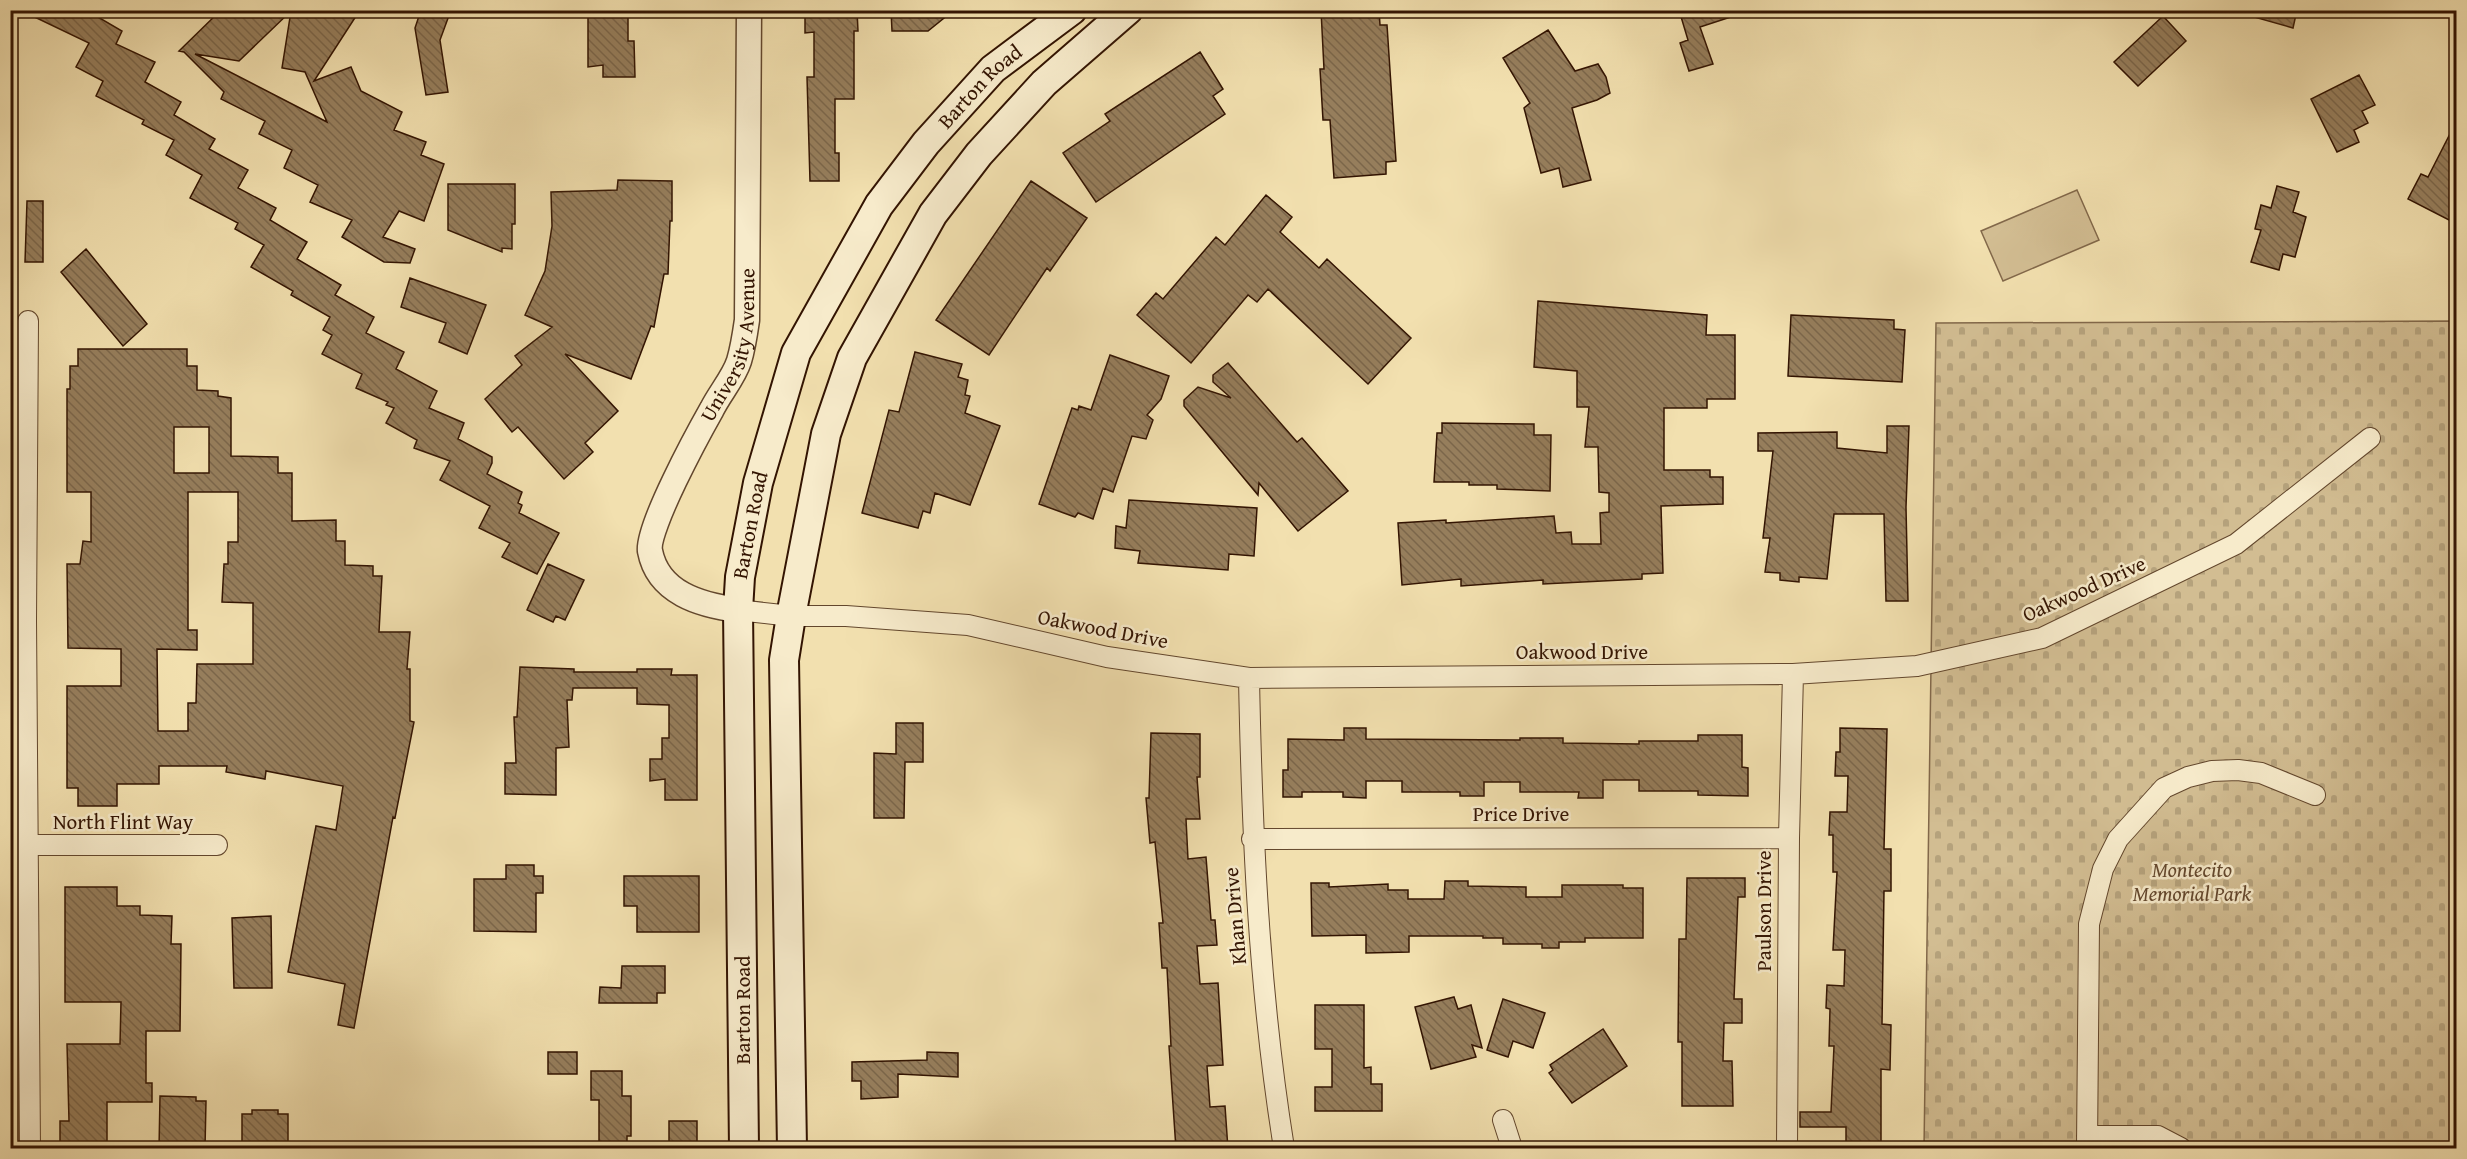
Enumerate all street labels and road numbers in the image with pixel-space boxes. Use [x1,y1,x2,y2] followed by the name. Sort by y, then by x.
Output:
[930,36,1029,135] street label: Barton Road
[692,268,762,427] street label: University Avenue
[724,467,776,581] street label: Barton Road
[2017,547,2151,630] street label: Oakwood Drive
[1035,601,1171,656] street label: Oakwood Drive
[1516,636,1648,667] street label: Oakwood Drive
[1473,798,1570,829] street label: Price Drive
[53,806,194,837] street label: North Flint Way
[1748,850,1779,972] street label: Paulson Drive
[1215,866,1254,966] street label: Khan Drive
[727,955,758,1064] street label: Barton Road

